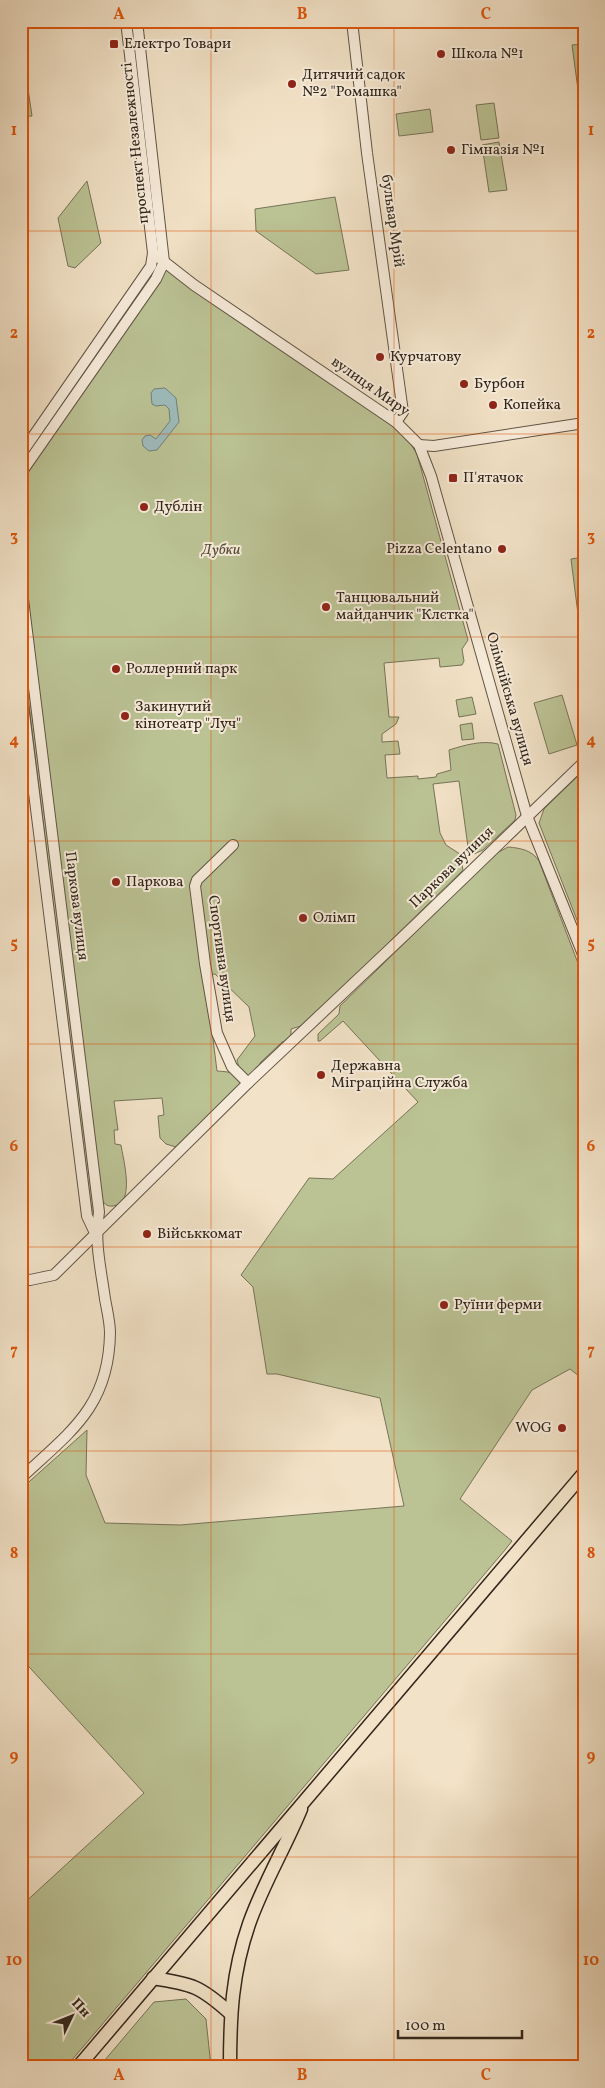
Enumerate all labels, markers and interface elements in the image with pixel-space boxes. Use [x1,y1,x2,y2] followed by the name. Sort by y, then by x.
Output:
[113,4,125,26] text: A
[297,4,308,26] text: B
[481,4,491,26] text: C
[124,34,231,55] place label: Електро Товари
[108,38,120,50] marker: Електро Товари
[451,44,524,65] place label: Школа №1
[435,48,447,60] marker: Школа №1
[117,61,155,225] street label: проспект Незалежності
[302,65,405,103] place label: Дитячий садок №2 "Ромашка"
[286,78,298,90] marker: Дитячий садок №2 "Ромашка"
[11,120,17,142] text: 1
[588,120,594,142] text: 1
[461,140,545,161] place label: Гімназія №1
[445,144,457,156] marker: Гімназія №1
[375,173,409,269] street label: бульвар Мрій
[10,323,18,345] text: 2
[587,323,595,345] text: 2
[390,347,461,368] place label: Курчатову
[374,351,386,363] marker: Курчатову
[326,352,414,422] street label: вулиця Миру
[474,374,525,395] place label: Бурбон
[458,378,470,390] marker: Бурбон
[503,395,561,416] place label: Копейка
[487,399,499,411] marker: Копейка
[463,468,523,489] place label: П'ятачок
[447,472,459,484] marker: П'ятачок
[154,497,202,518] place label: Дублін
[138,501,150,513] marker: Дублін
[10,526,18,548] text: 3
[587,526,595,548] text: 3
[386,539,492,560] place label: Pizza Celentano
[201,540,241,561] park label: Дубки
[496,543,508,555] marker: Pizza Celentano
[336,588,474,626] place label: Танцювальний майданчик "Клєтка"
[320,601,332,613] marker: Танцювальний майданчик "Клєтка"
[480,630,538,768] street label: Олімпійська вулиця
[126,659,237,680] place label: Роллерний парк
[110,663,122,675] marker: Роллерний парк
[135,697,241,735] place label: Закинутий кінотеатр "Луч"
[119,710,131,722] marker: Закинутий кінотеатр "Луч"
[9,730,19,752] text: 4
[586,730,596,752] text: 4
[405,822,499,914] street label: Паркова вулиця
[59,850,93,962] street label: Паркова вулиця
[126,872,184,893] place label: Паркова
[110,876,122,888] marker: Паркова
[202,894,240,1024] street label: Спортивна вулиця
[313,908,356,929] place label: Олімп
[297,912,309,924] marker: Олімп
[10,933,18,955] text: 5
[587,933,595,955] text: 5
[331,1056,468,1094] place label: Державна Міграційна Служба
[315,1069,327,1081] marker: Державна Міграційна Служба
[10,1136,19,1158] text: 6
[587,1136,596,1158] text: 6
[157,1224,242,1245] place label: Військкомат
[141,1228,153,1240] marker: Військкомат
[454,1295,542,1316] place label: Руїни ферми
[438,1299,450,1311] marker: Руїни ферми
[10,1340,18,1362] text: 7
[587,1340,595,1362] text: 7
[515,1418,552,1439] place label: WOG
[556,1422,568,1434] marker: WOG
[10,1543,18,1565] text: 8
[587,1543,595,1565] text: 8
[10,1746,19,1768] text: 9
[587,1746,596,1768] text: 9
[6,1950,22,1972] text: 10
[583,1950,599,1972] text: 10
[48,1990,98,2040] north arrow
[67,1994,94,2022] text: Пн
[398,2008,521,2040] scale bar
[405,2016,445,2037] text: 100 m
[113,2065,125,2087] text: A
[297,2065,308,2087] text: B
[481,2065,491,2087] text: C

